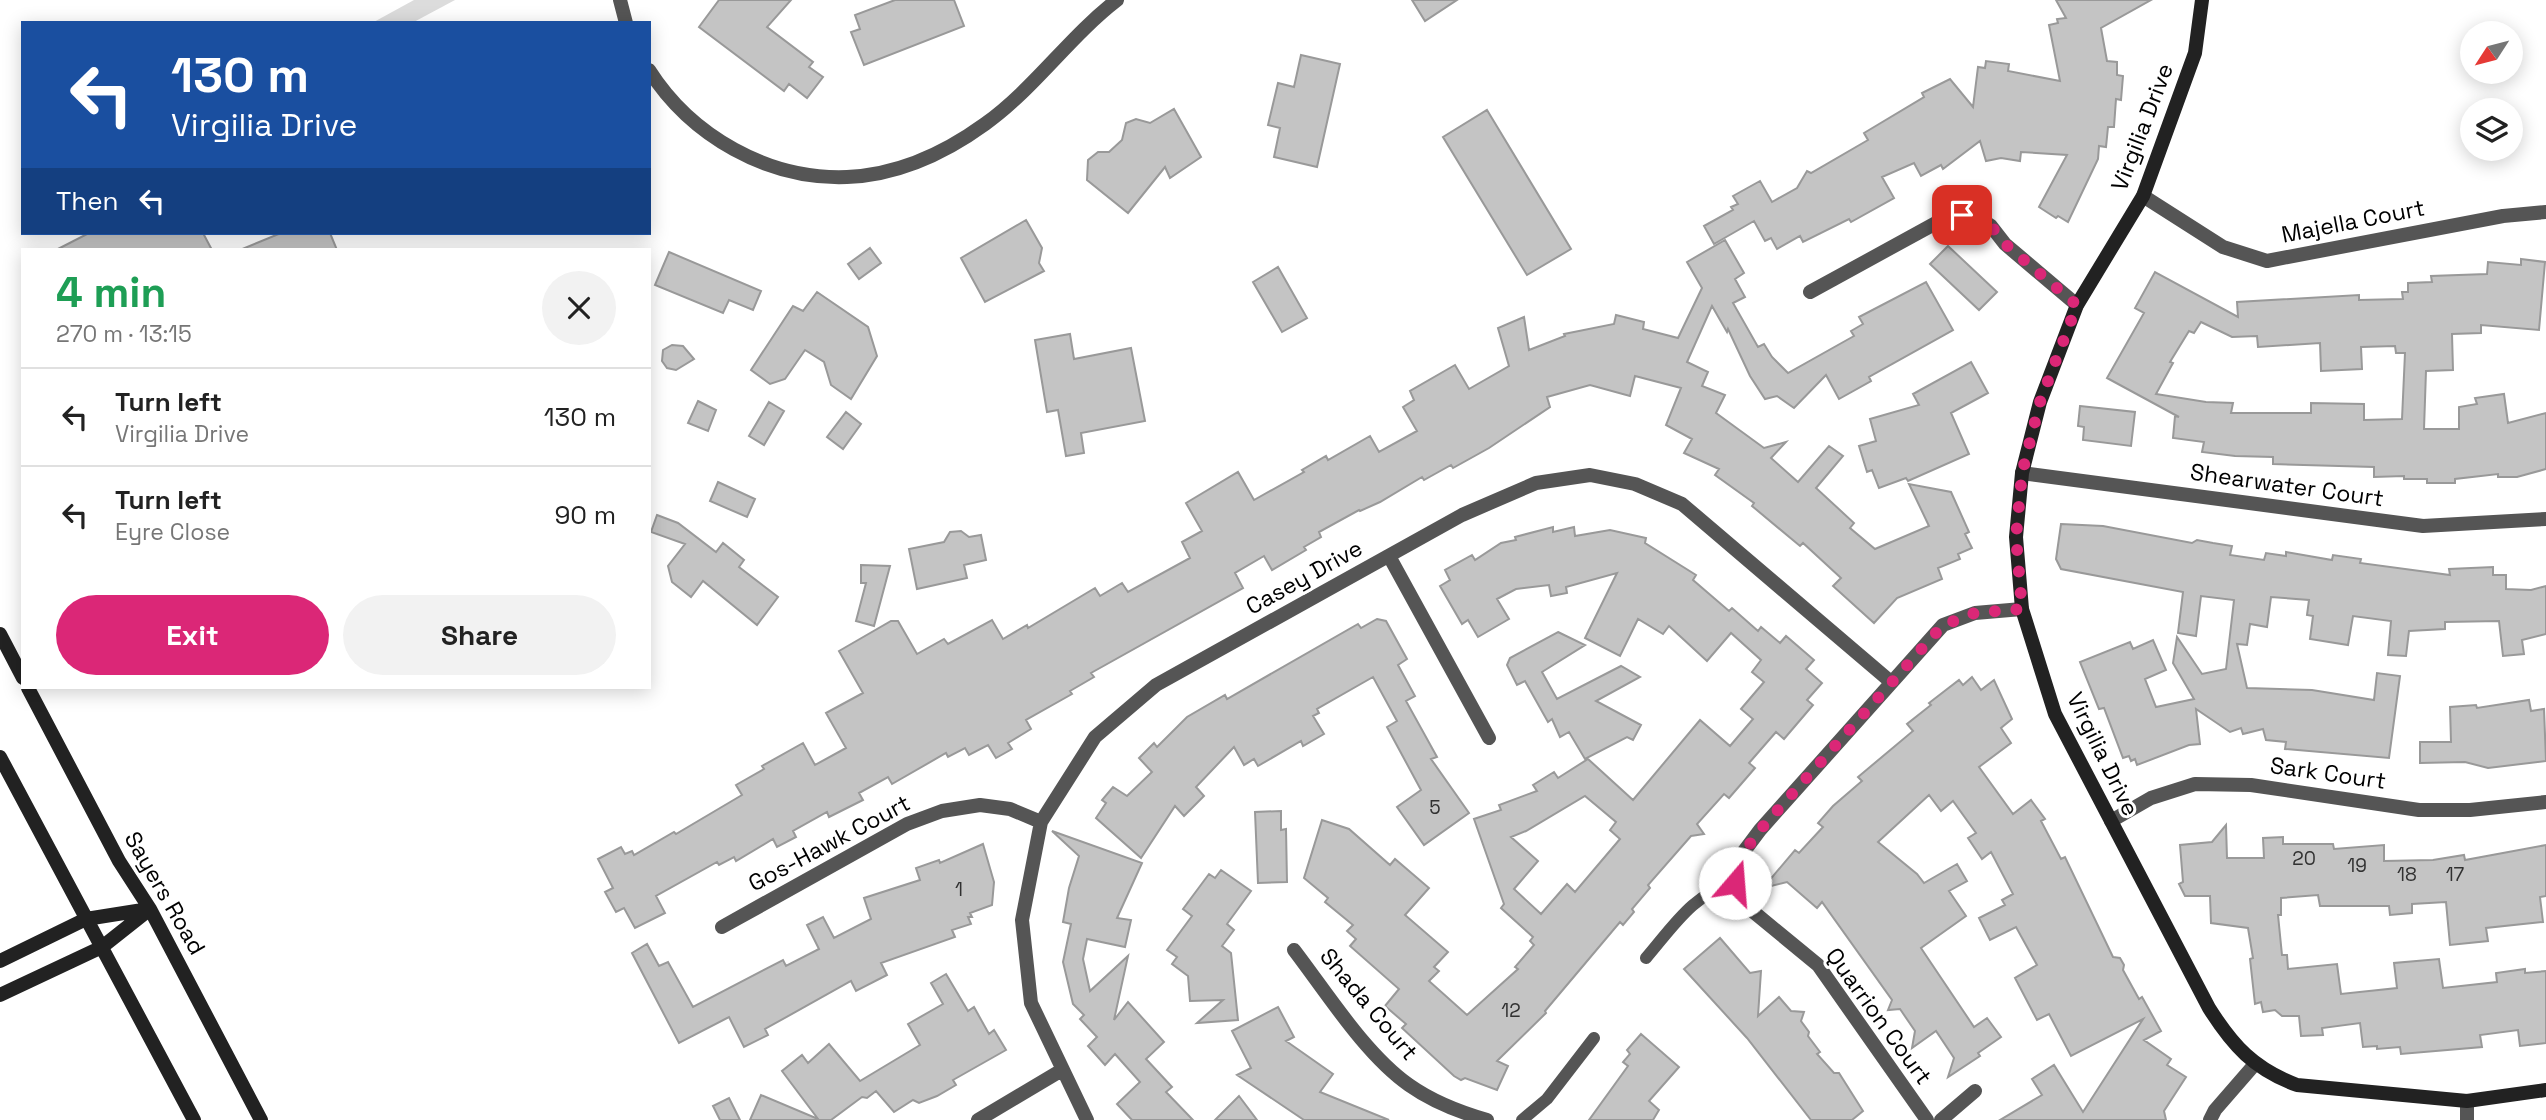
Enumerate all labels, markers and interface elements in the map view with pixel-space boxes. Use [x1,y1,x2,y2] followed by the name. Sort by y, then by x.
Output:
[2460,21,2524,84] north arrow
[2460,21,2523,161] map controls
[171,44,309,106] text: 130 m
[56,49,147,140] icon: left
[2104,59,2180,195] street label: Virgilia Drive
[2460,98,2523,161] button: layers
[171,105,357,145] text: Virgilia Drive
[133,182,171,220] icon: left
[56,184,119,218] text: Then
[1932,185,1992,245] pin
[2279,192,2427,250] street label: Majella Court
[1943,196,1981,234] icon: arrive
[56,266,166,319] text: 4 min
[542,271,616,345] button: close
[56,319,192,349] text: 270 m · 13:15
[115,385,222,419] text: Turn left
[56,398,94,436] icon: left
[544,400,616,434] text: 130 m
[115,419,249,449] text: Virgilia Drive
[2188,457,2386,513] street label: Shearwater Court
[115,483,222,517] text: Turn left
[56,496,94,534] icon: left
[554,498,616,532] text: 90 m
[115,517,230,547] text: Eyre Close
[1240,533,1368,621] street label: Casey Drive
[56,595,329,675] button: Exit
[343,595,616,675] button: Share
[2060,687,2146,821] street label: Virgilia Drive
[2268,750,2388,796] street label: Sark Court
[743,788,915,898] street label: Gos-Hawk Court
[1429,795,1441,820] house number: 5
[118,826,212,960] street label: Sayers Road
[1698,846,1772,920] position arrow
[2292,846,2316,871] house number: 20
[2347,853,2367,878] house number: 19
[2397,862,2417,887] house number: 18
[2446,862,2465,887] house number: 17
[955,877,963,902] house number: 1
[1313,942,1425,1066] street label: Shada Court
[1819,942,1939,1090] street label: Quarrion Court
[1501,998,1521,1023] house number: 12

